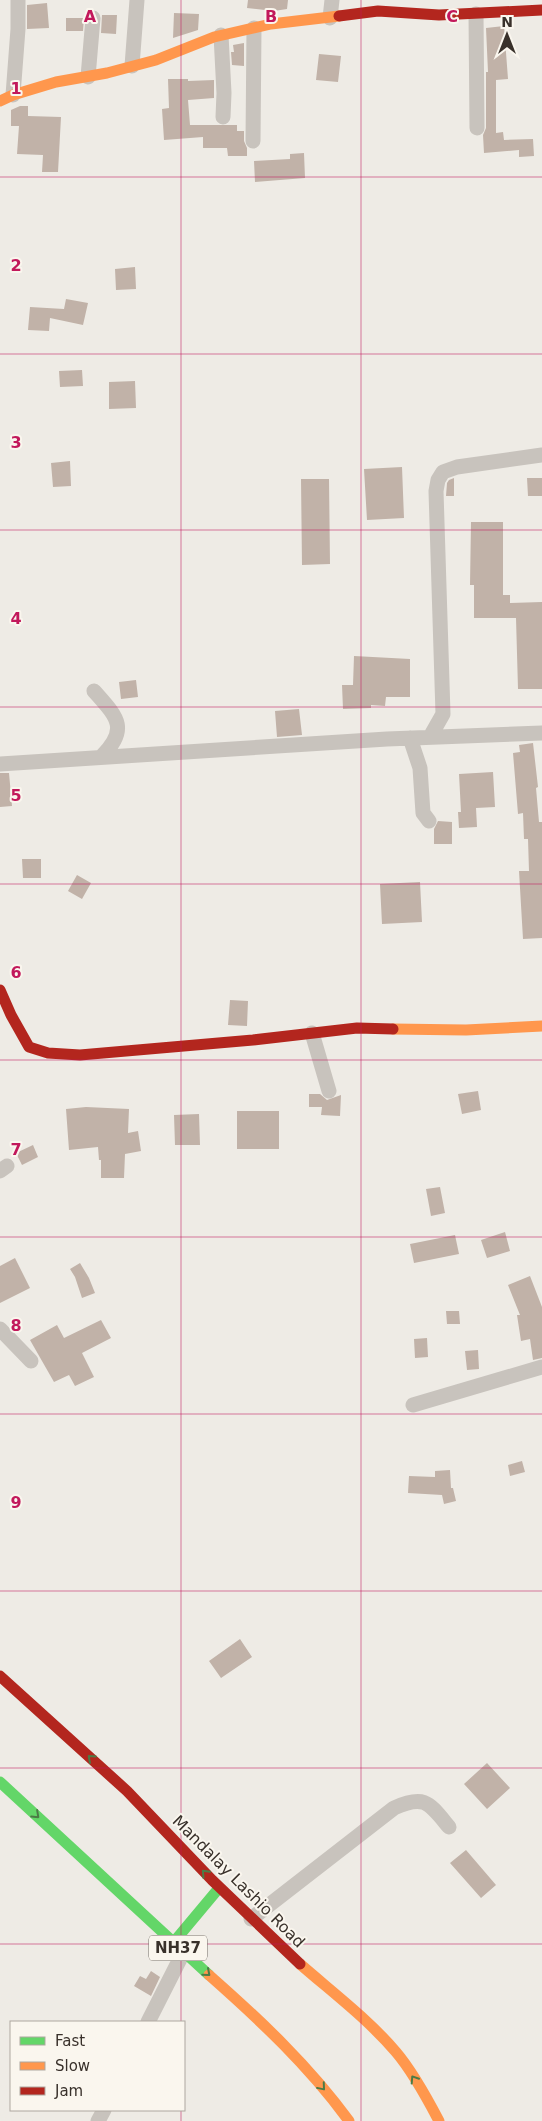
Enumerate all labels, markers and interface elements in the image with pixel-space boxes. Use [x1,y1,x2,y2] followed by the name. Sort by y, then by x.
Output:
[84,7,97,26] text: A
[265,7,277,26] text: B
[446,7,458,26] text: C
[482,10,532,60] north arrow
[501,14,513,30] text: N
[10,79,22,98] text: 1
[10,256,22,275] text: 2
[10,433,22,452] text: 3
[10,609,22,628] text: 4
[10,786,22,805] text: 5
[10,963,22,982] text: 6
[10,1140,22,1159] text: 7
[10,1316,22,1335] text: 8
[10,1493,22,1512] text: 9
[87,1755,96,1764] one-way arrow
[30,1809,39,1818] one-way arrow
[169,1811,309,1951] street label: Mandalay Lashio Road
[202,1870,211,1879] one-way arrow
[149,1936,207,1960] road number: NH37
[201,1967,210,1976] one-way arrow
[10,2021,185,2111] legend
[55,2032,85,2050] text: Fast
[55,2057,90,2075] text: Slow
[411,2075,420,2085] one-way arrow
[317,2081,326,2090] one-way arrow
[54,2082,83,2100] text: Jam

